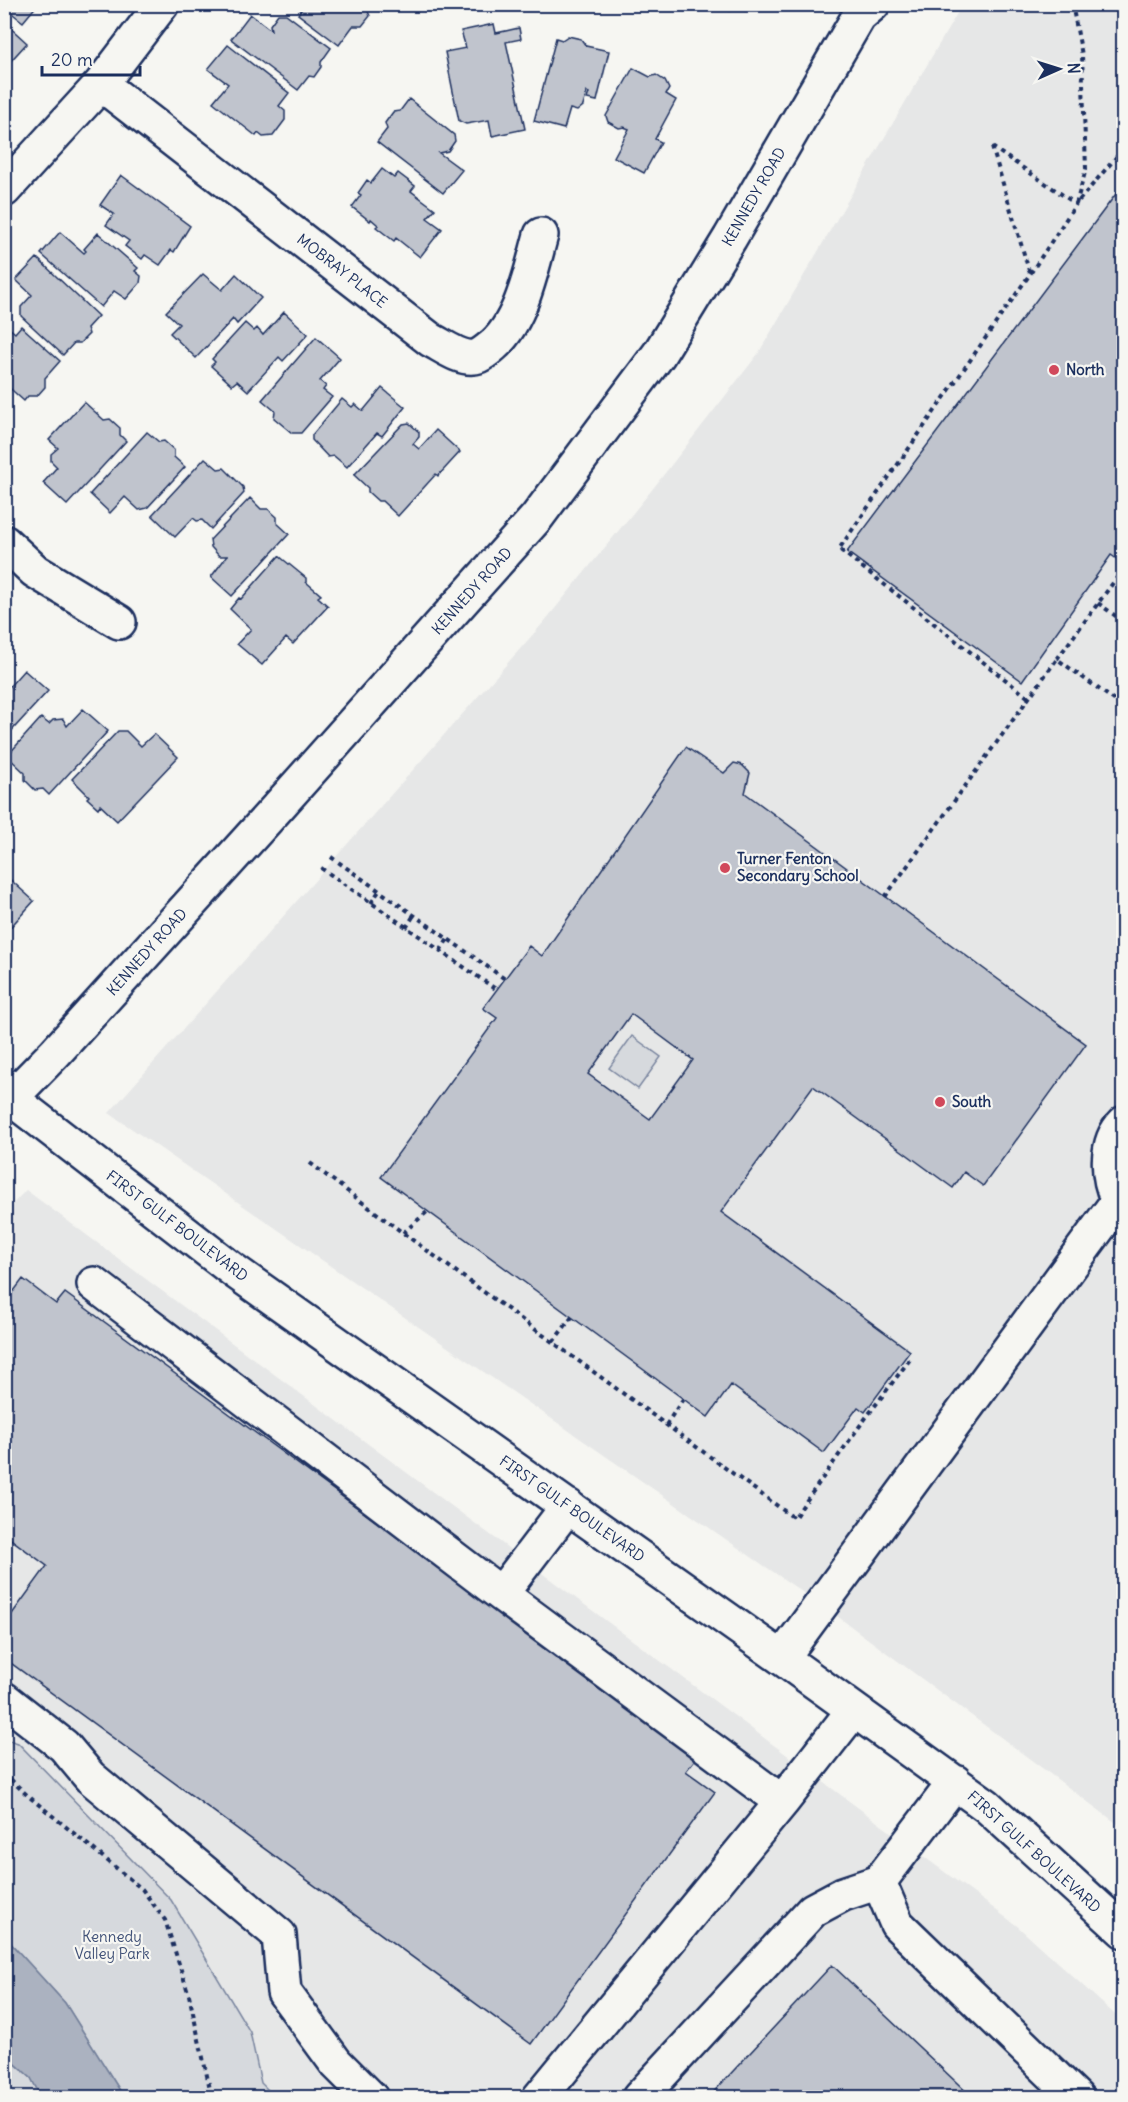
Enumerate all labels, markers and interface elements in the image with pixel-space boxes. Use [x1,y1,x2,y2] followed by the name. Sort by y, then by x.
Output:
[42,39,140,77] scale bar
[1029,39,1089,99] north arrow
[51,48,93,71] text: 20 m
[1064,62,1084,74] text: N
[718,144,790,250] street label: KENNEDY ROAD
[293,229,391,312] street label: MOBRAY PLACE
[1066,360,1105,379] place label: North
[1047,363,1061,377] marker: North
[427,543,516,638] street label: KENNEDY ROAD
[737,849,859,886] place label: Turner Fenton Secondary School
[718,861,732,875] marker: Turner Fenton Secondary School
[102,904,191,999] street label: KENNEDY ROAD
[952,1092,992,1111] place label: South
[933,1095,947,1109] marker: South
[102,1166,252,1285] street label: FIRST GULF BOULEVARD
[496,1451,649,1566] street label: FIRST GULF BOULEVARD
[964,1787,1105,1917] street label: FIRST GULF BOULEVARD
[74,1927,150,1963] park label: Kennedy Valley Park

